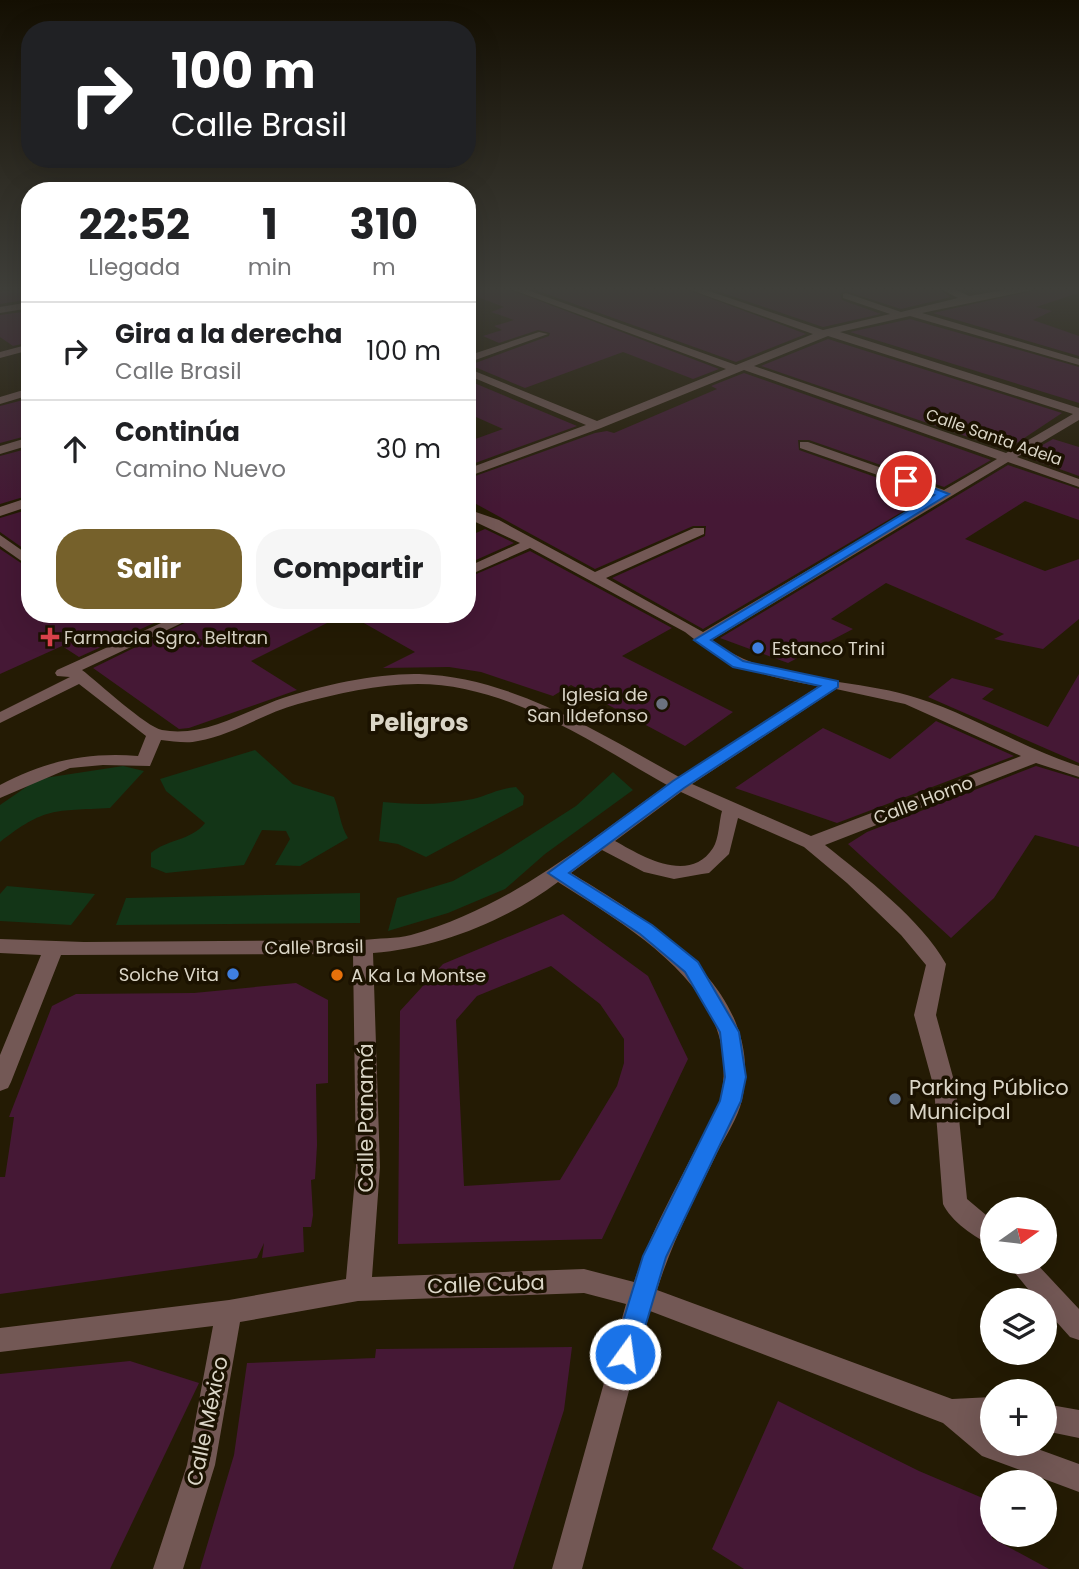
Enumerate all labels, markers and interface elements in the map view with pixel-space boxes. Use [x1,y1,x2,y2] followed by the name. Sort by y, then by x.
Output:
[171,37,316,105] text: 100 m
[56,49,147,140] icon: right
[171,102,347,147] text: Calle Brasil
[79,195,190,254] text: 22:52
[262,195,278,254] text: 1
[350,195,418,254] text: 310
[88,251,180,283] text: Llegada
[248,251,292,283] text: min
[372,251,396,283] text: m
[115,316,343,352] text: Gira a la derecha
[56,332,94,370] icon: right
[366,333,441,369] text: 100 m
[115,355,242,387] text: Calle Brasil
[923,403,1065,471] street label: Calle Santa Adela
[115,414,240,450] text: Continúa
[56,430,94,468] icon: ahead
[376,431,441,467] text: 30 m
[876,451,936,511] pin
[115,453,286,485] text: Camino Nuevo
[887,462,925,500] icon: arrive
[56,529,242,609] button: Salir
[256,529,441,609] button: Compartir
[64,625,268,650] place label: Farmacia Sgro. Beltran
[42,629,58,645] marker: Farmacia Sgro. Beltran
[772,636,885,661] place label: Estanco Trini
[750,640,766,656] marker: Estanco Trini
[527,682,648,728] place label: Iglesia de San Ildefonso
[654,696,670,712] marker: Iglesia de San Ildefonso
[369,706,469,739] district label: Peligros
[870,770,976,830] street label: Calle Horno
[264,934,364,960] street label: Calle Brasil
[119,962,219,987] place label: Solche Vita
[351,963,486,988] place label: A Ka La Montse
[225,966,241,982] marker: Solche Vita
[329,967,345,983] marker: A Ka La Montse
[351,1043,380,1193] street label: Calle Panamá
[909,1073,1069,1126] place label: Parking Público Municipal
[887,1091,903,1107] marker: Parking Público Municipal
[980,1197,1057,1274] north arrow
[980,1197,1057,1547] map controls
[427,1267,545,1301] street label: Calle Cuba
[980,1288,1057,1365] button: layers
[588,1317,662,1391] position arrow
[179,1353,235,1489] street label: Calle México
[980,1379,1057,1456] button: +
[980,1470,1057,1547] button: −

